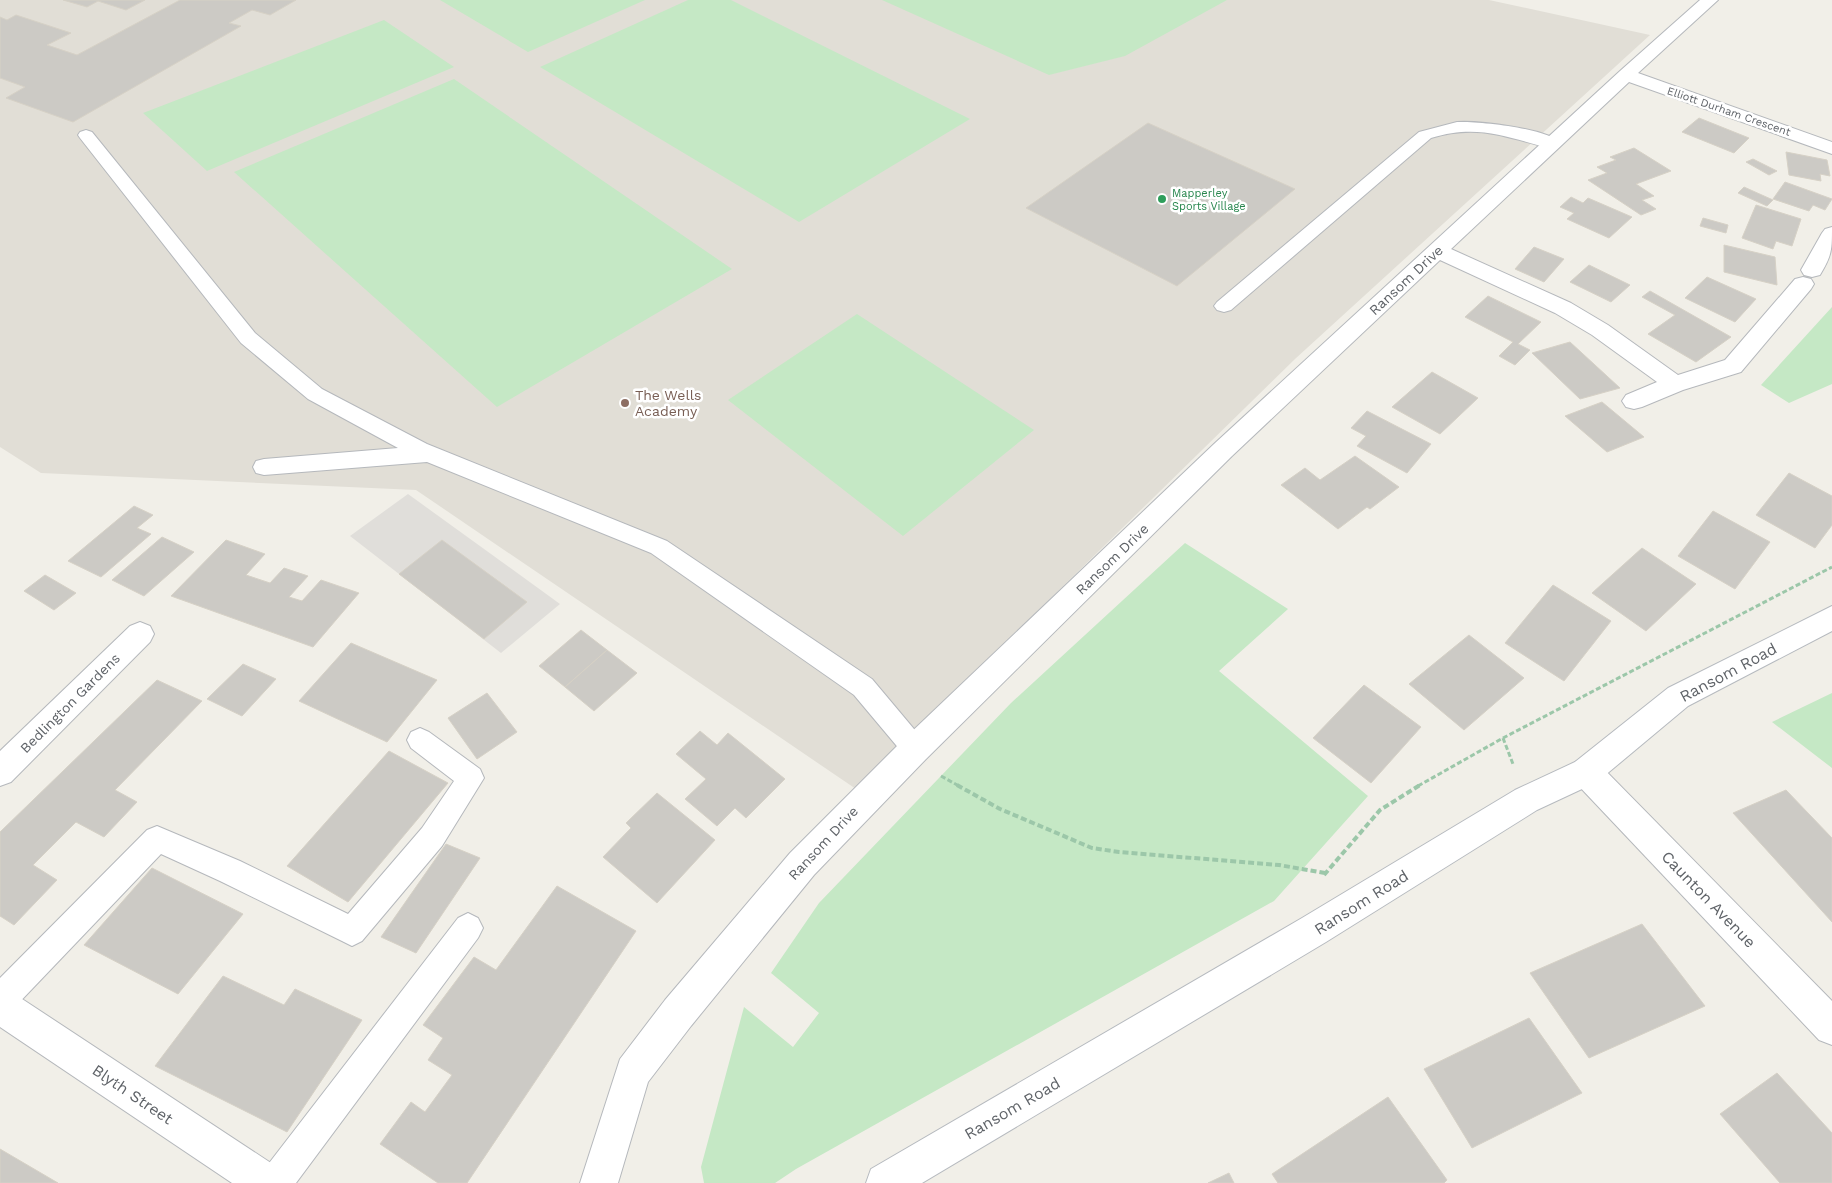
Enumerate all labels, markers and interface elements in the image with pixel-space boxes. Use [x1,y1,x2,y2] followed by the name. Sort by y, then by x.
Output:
[1665,84,1793,139] street label: Elliott Durham Crescent
[1172,187,1246,213] place label: Mapperley Sports Village
[1156,193,1168,205] marker: Mapperley Sports Village
[1366,242,1446,318] street label: Ransom Drive
[635,387,701,419] place label: The Wells Academy
[619,397,631,409] marker: The Wells Academy
[1072,520,1152,598] street label: Ransom Drive
[1676,639,1780,706] street label: Ransom Road
[17,650,123,756] street label: Bedlington Gardens
[785,803,861,883] street label: Ransom Drive
[1658,847,1760,952] street label: Caunton Avenue
[1311,866,1412,939] street label: Ransom Road
[89,1060,177,1129] street label: Blyth Street
[961,1073,1064,1144] street label: Ransom Road

